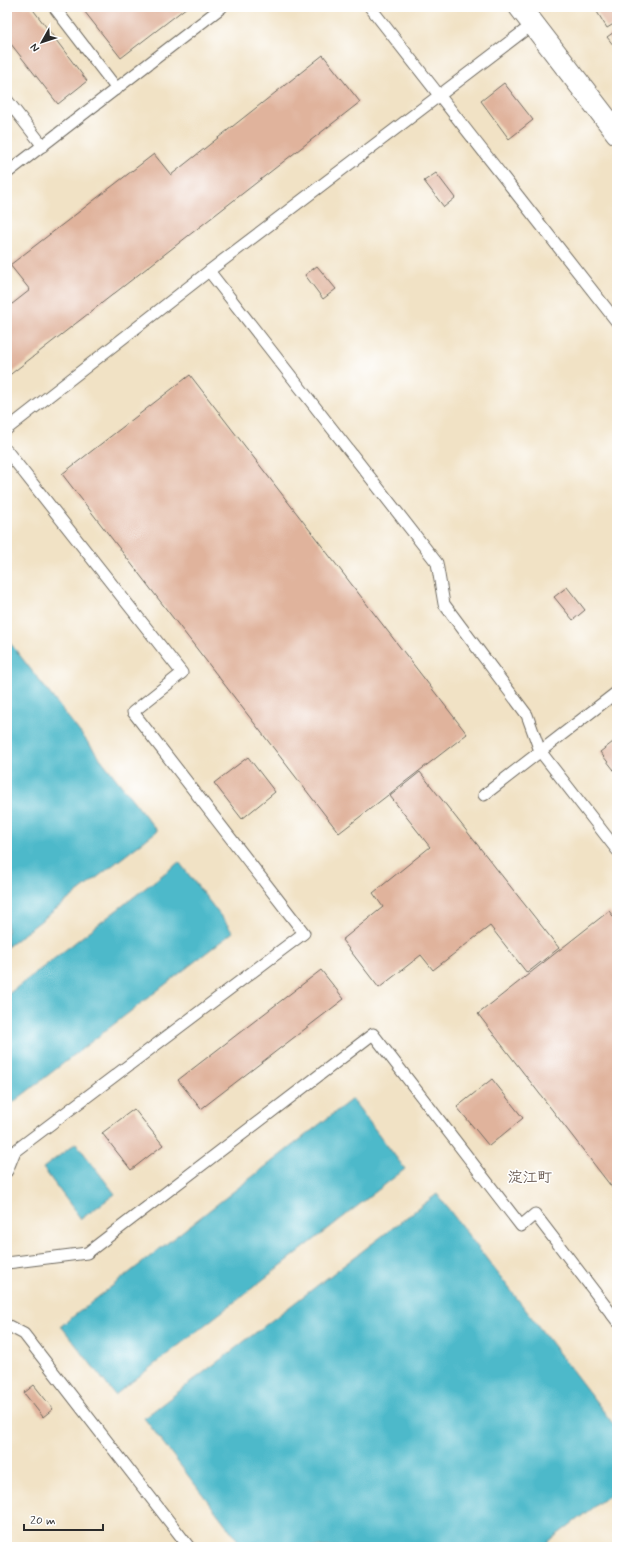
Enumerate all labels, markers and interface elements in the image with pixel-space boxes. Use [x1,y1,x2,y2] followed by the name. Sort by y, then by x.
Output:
[22,22,62,62] north arrow
[27,40,43,55] text: N
[507,1168,553,1188] district label: 淀江町
[24,1506,103,1532] scale bar
[30,1513,56,1529] text: 20 m

